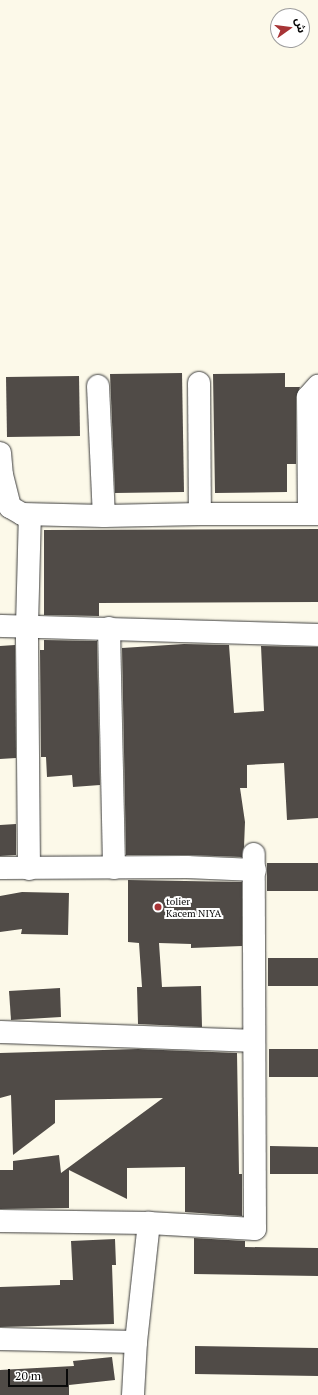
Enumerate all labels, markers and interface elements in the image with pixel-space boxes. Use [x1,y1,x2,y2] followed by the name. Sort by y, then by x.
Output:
[270,8,310,48] north arrow
[292,16,309,34] text: ش
[166,895,221,918] place label: tolier Kacem NIYA
[153,902,163,912] marker: tolier Kacem NIYA
[10,1361,70,1387] scale bar
[15,1368,41,1383] text: 20 m

